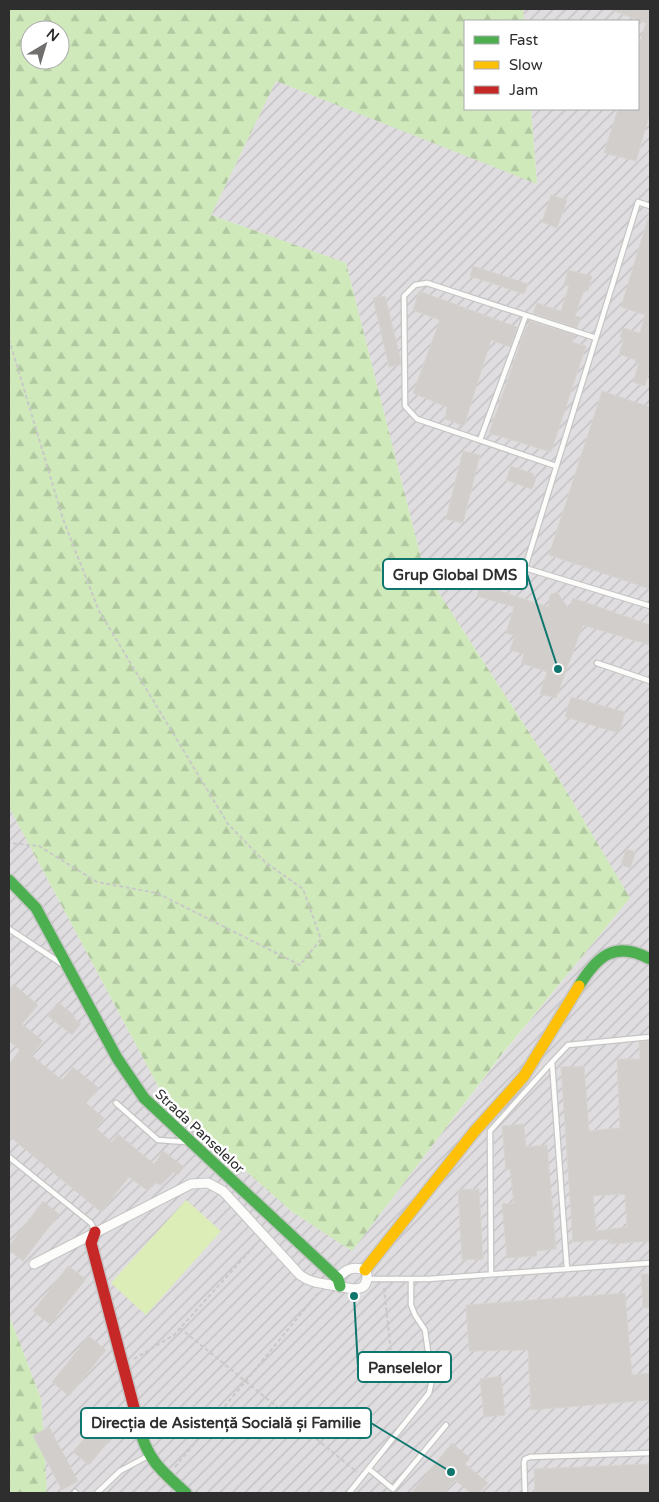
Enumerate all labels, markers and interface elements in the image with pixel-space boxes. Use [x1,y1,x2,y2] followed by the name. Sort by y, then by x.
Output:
[20,20,70,70] north arrow
[464,20,639,110] legend
[43,25,62,45] text: N
[509,31,539,49] text: Fast
[509,56,543,74] text: Slow
[509,81,538,99] text: Jam
[383,559,527,589] callout: Grup Global DMS
[393,566,517,585] text: Grup Global DMS
[151,1086,248,1178] street label: Strada Panselelor
[358,1352,451,1382] callout: Panselelor
[368,1359,442,1377] text: Panselelor
[81,1408,371,1438] callout: Direcția de Asistență Socială și Familie
[91,1414,362,1433] text: Direcția de Asistență Socială și Familie

